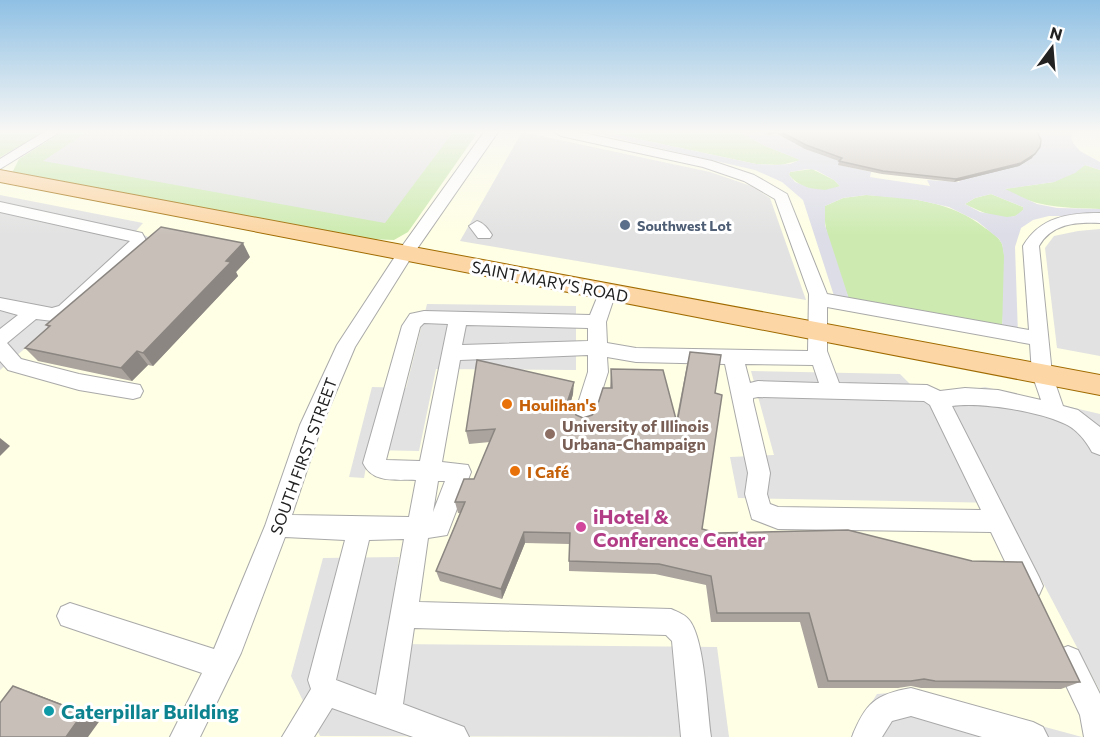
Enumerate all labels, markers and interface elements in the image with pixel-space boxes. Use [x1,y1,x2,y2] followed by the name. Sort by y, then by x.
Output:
[1022,18,1082,78] north arrow
[1048,22,1065,44] text: N
[637,217,732,234] place label: Southwest Lot
[618,218,632,232] marker: Southwest Lot
[470,257,630,305] street label: SAINT MARY'S ROAD
[266,375,340,537] street label: SOUTH FIRST STREET
[519,395,597,414] place label: Houlihan's
[500,397,514,411] marker: Houlihan's
[562,416,709,453] place label: University of Illinois Urbana-Champaign
[543,427,557,441] marker: University of Illinois Urbana-Champaign
[527,462,569,481] place label: I Café
[508,464,522,478] marker: I Café
[593,504,766,551] place label: iHotel & Conference Center
[574,520,588,534] marker: iHotel & Conference Center
[61,699,239,723] place label: Caterpillar Building
[42,704,56,718] marker: Caterpillar Building

